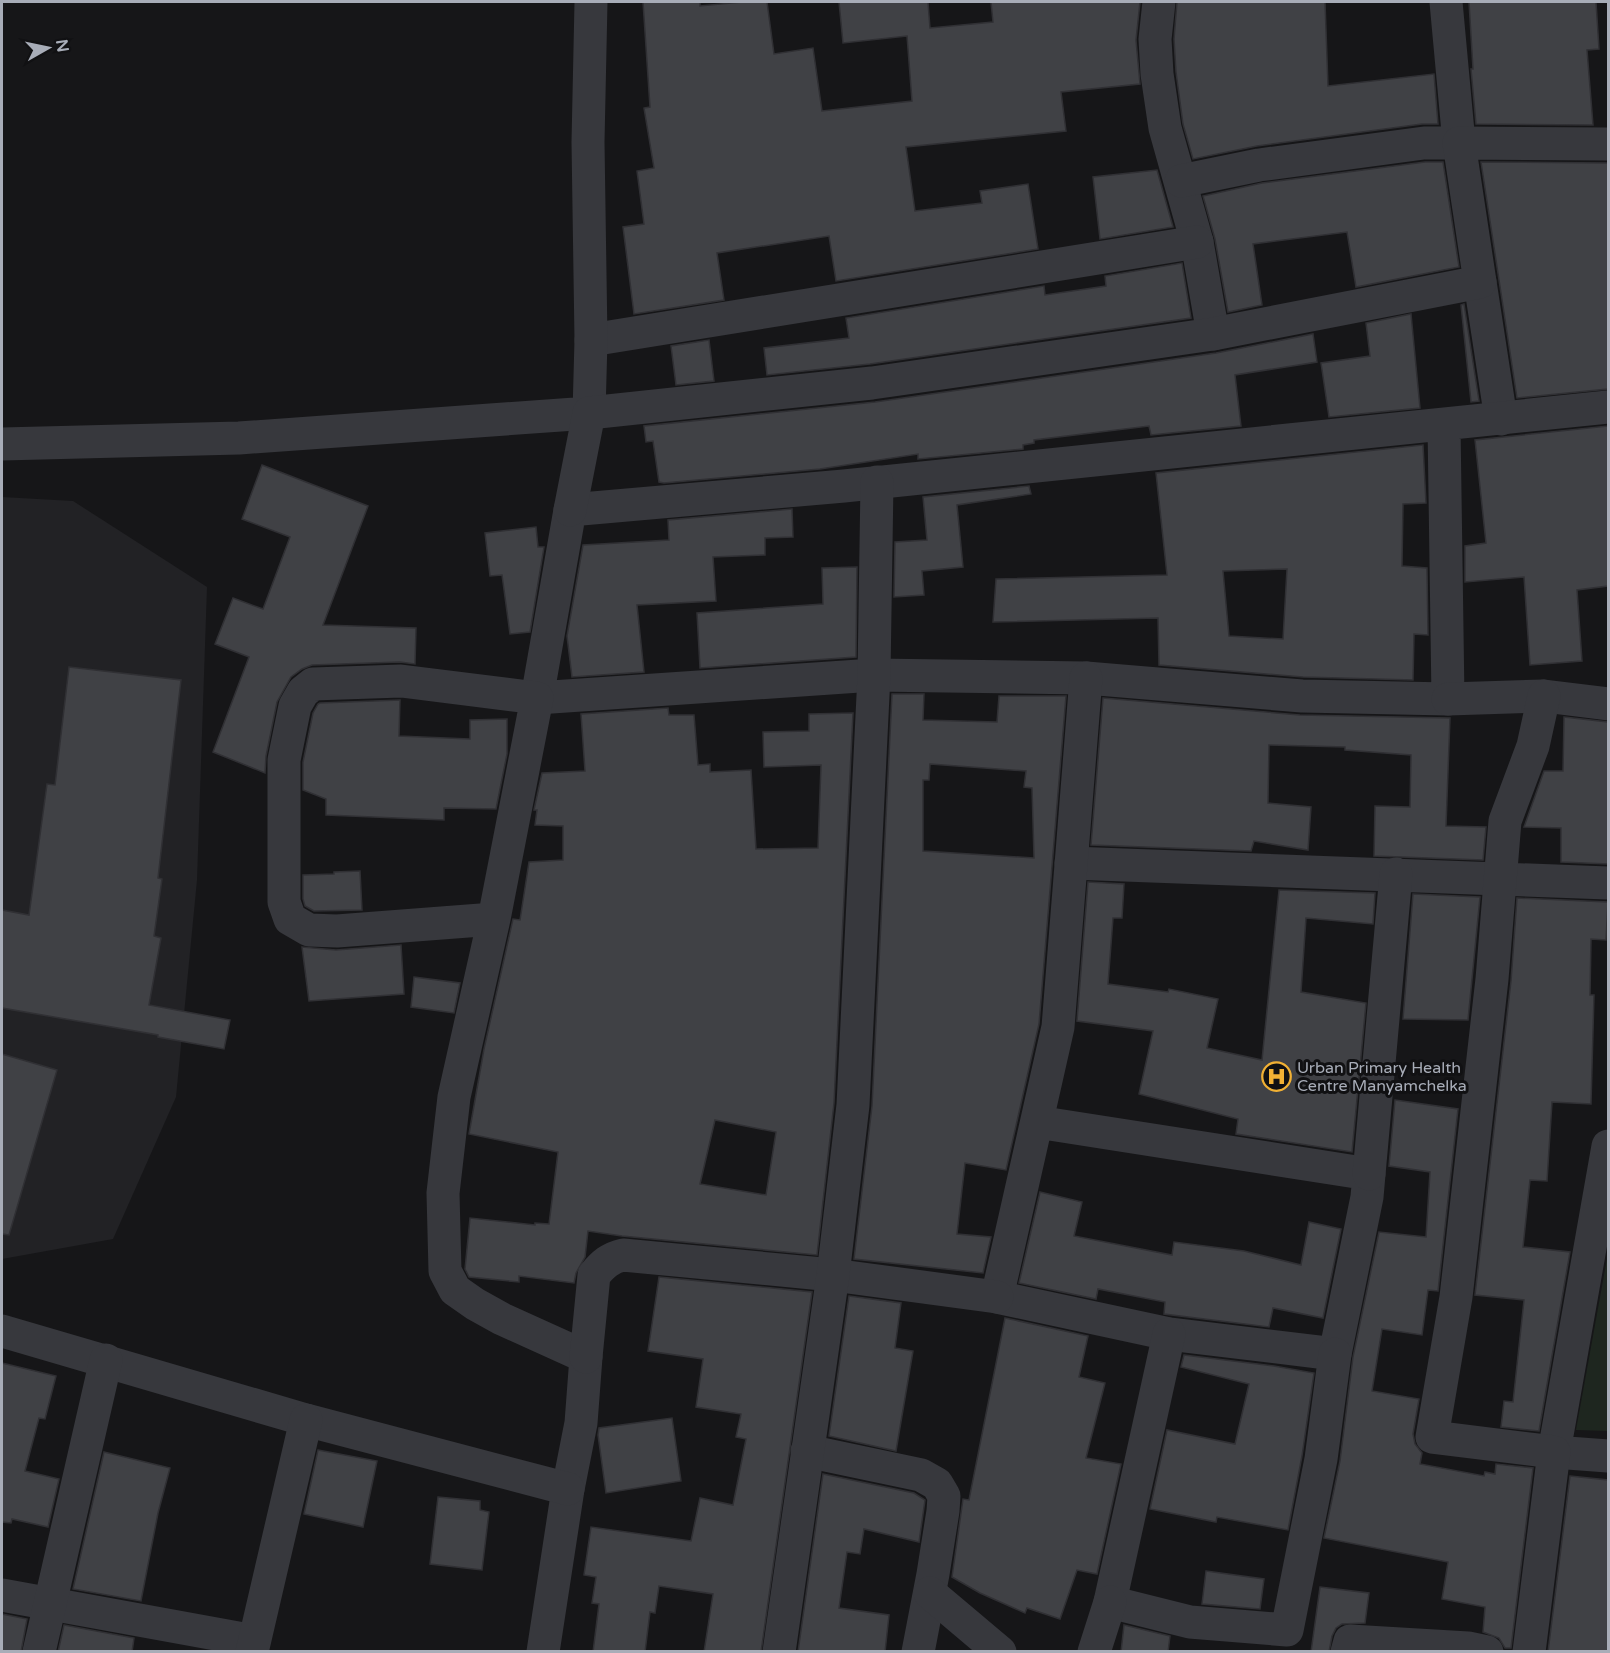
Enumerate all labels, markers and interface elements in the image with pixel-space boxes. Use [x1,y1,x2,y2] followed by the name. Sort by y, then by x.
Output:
[18,18,78,78] north arrow
[51,38,73,54] text: N
[1297,1058,1467,1096] place label: Urban Primary Health Centre Manyamchelka
[1260,1061,1292,1093] hospital icon: Urban Primary Health Centre Manyamchelka

